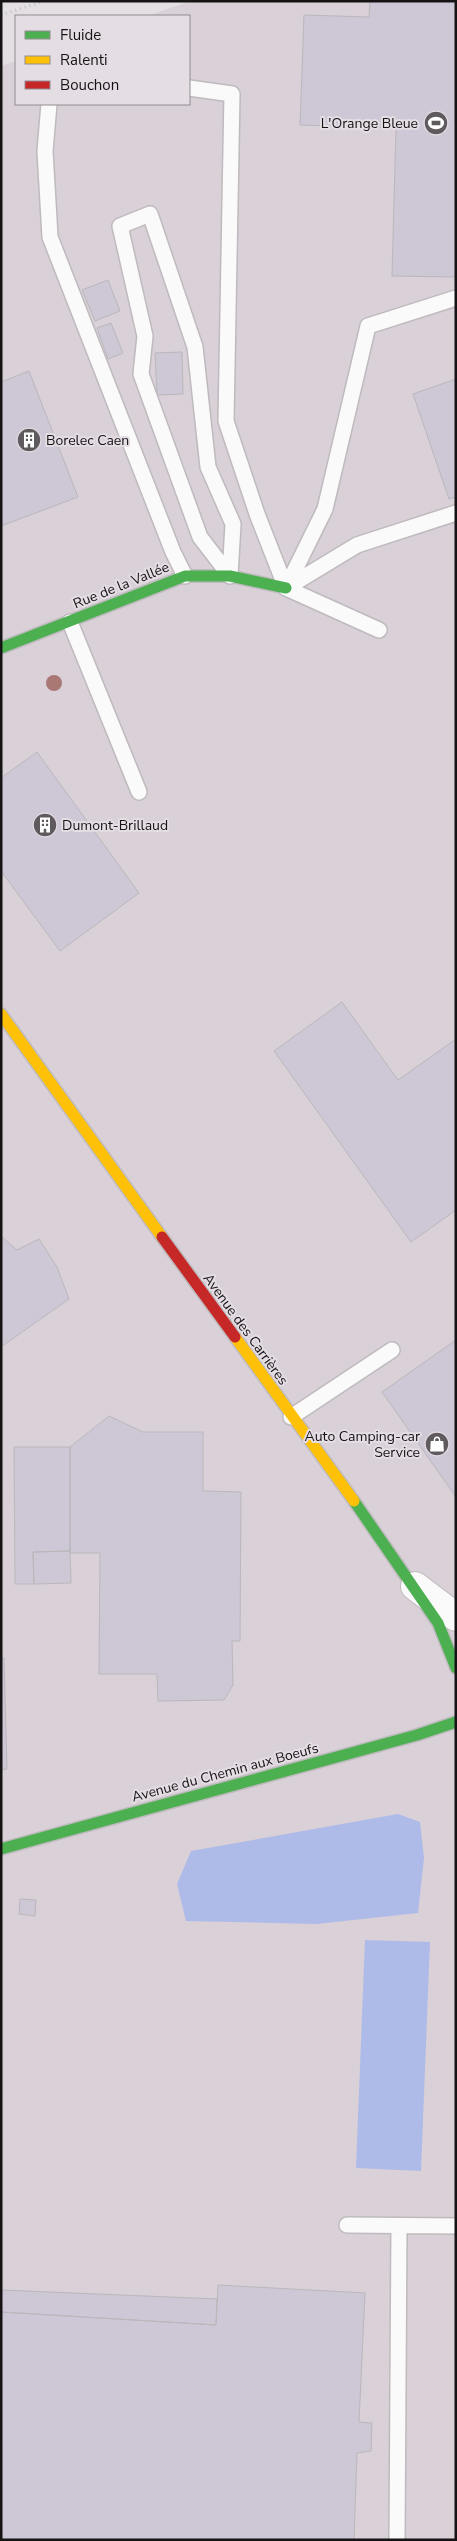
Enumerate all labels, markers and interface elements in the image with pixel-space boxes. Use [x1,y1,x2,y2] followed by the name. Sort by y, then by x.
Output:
[15,15,190,105] legend
[60,25,101,45] text: Fluide
[60,50,108,70] text: Ralenti
[60,75,119,95] text: Bouchon
[423,110,449,136] sports icon: L'Orange Bleue
[321,114,418,133] place label: L'Orange Bleue
[16,427,42,453] building icon: Borelec Caen
[46,431,129,450] place label: Borelec Caen
[70,558,172,613] street label: Rue de la Vallée
[32,812,58,838] building icon: Dumont-Brillaud
[62,816,168,835] place label: Dumont-Brillaud
[199,1270,293,1389] street label: Avenue des Carrières
[305,1427,420,1462] place label: Auto Camping-car Service
[424,1431,450,1457] shop icon: Auto Camping-car Service
[130,1738,321,1807] street label: Avenue du Chemin aux Boeufs

